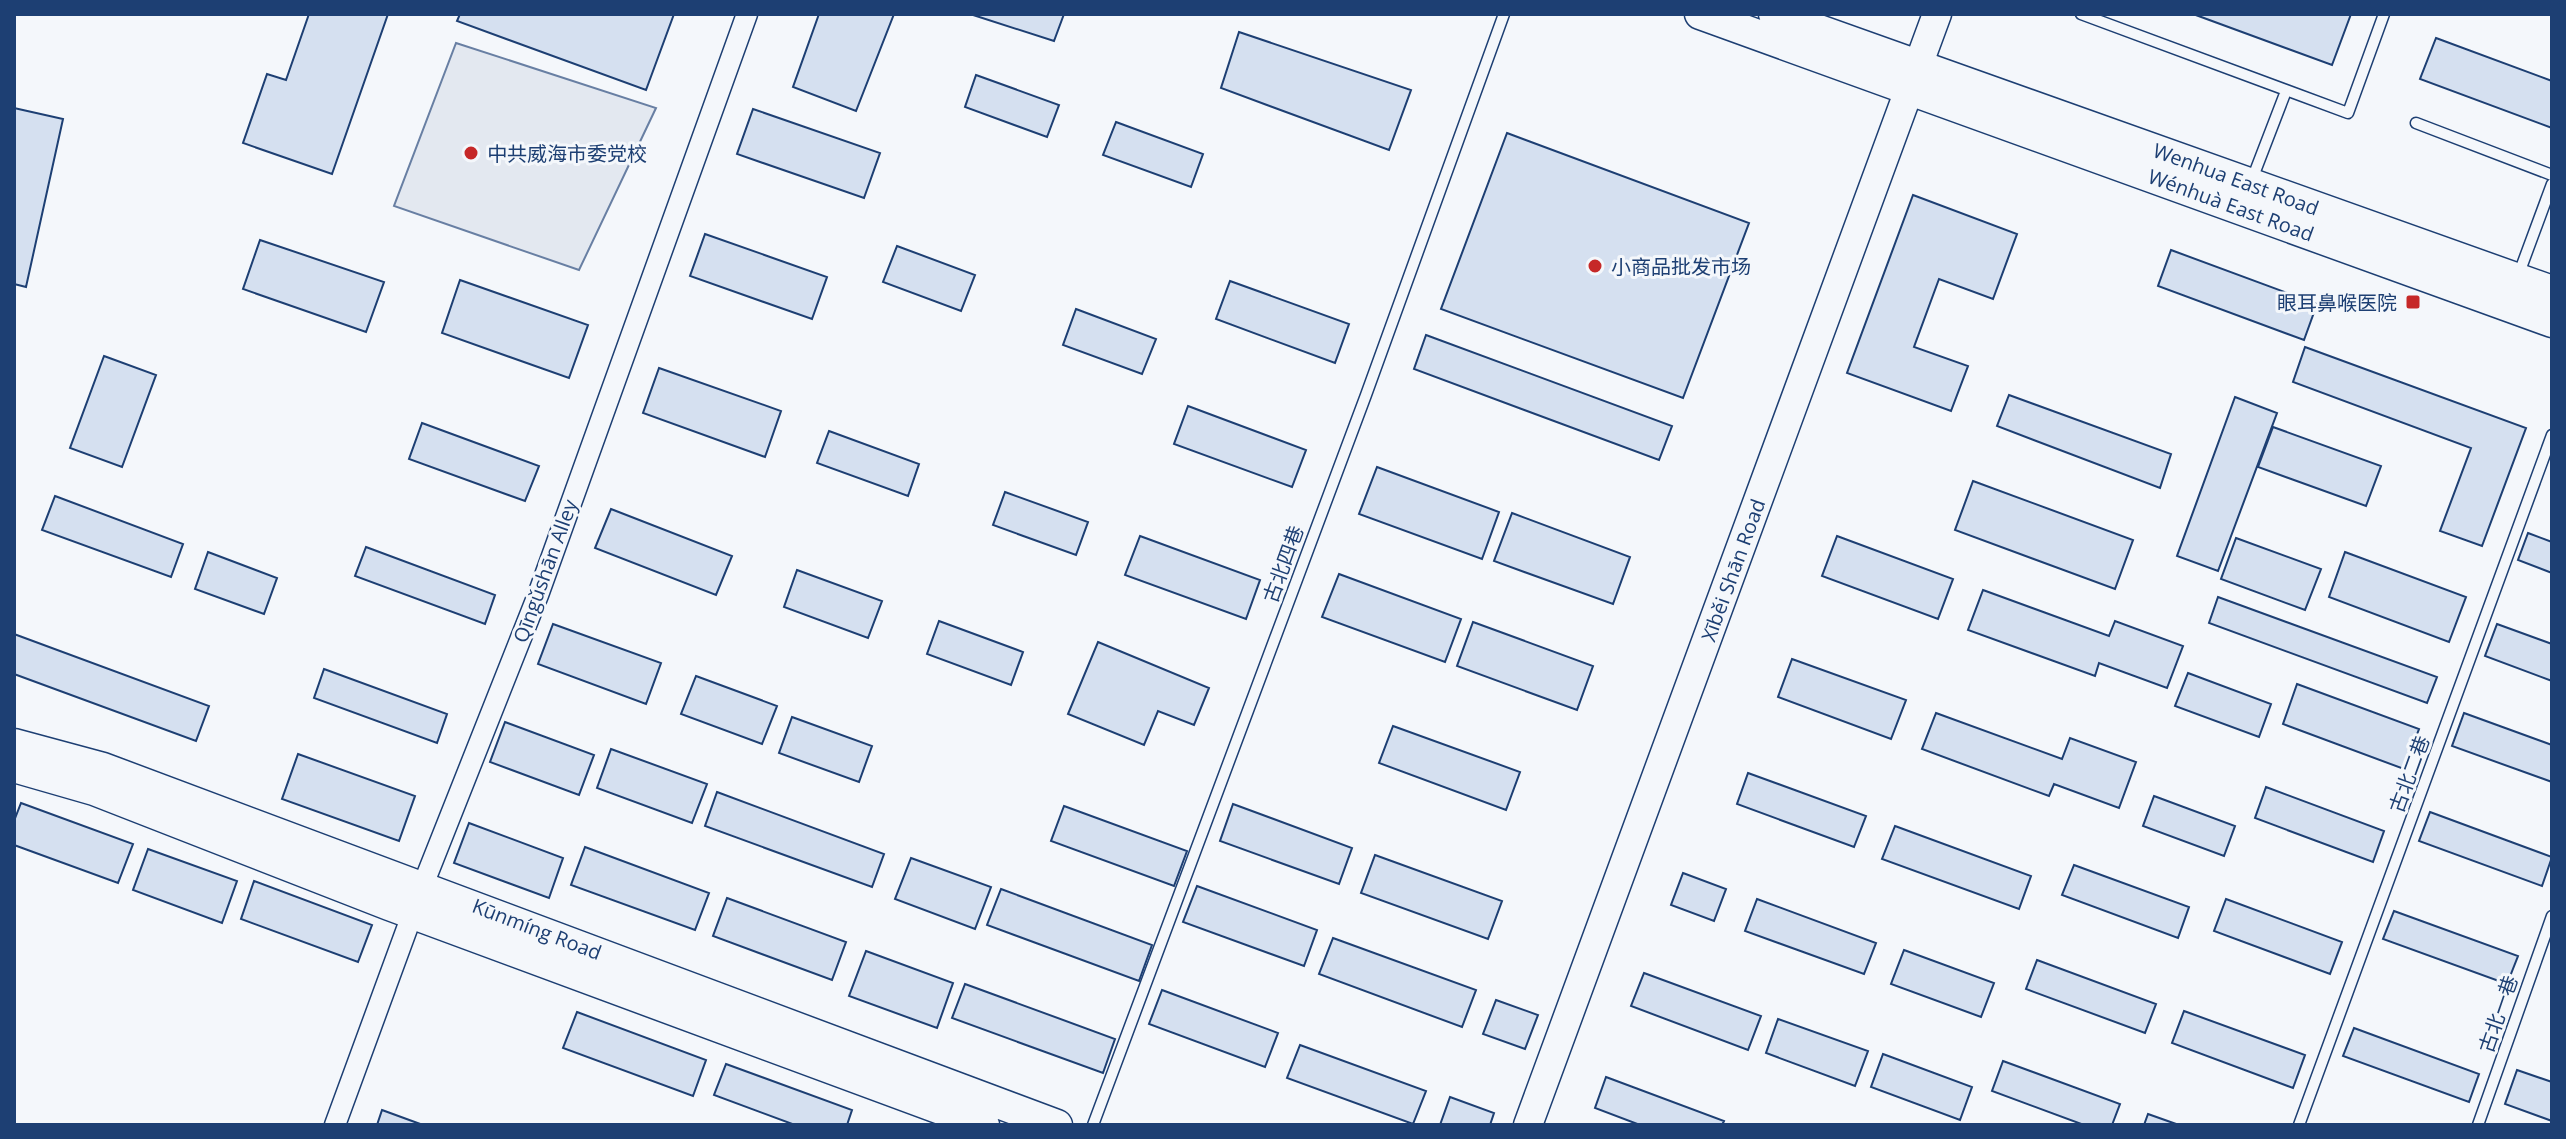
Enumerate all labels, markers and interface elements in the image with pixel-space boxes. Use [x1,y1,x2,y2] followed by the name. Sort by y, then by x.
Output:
[2149,136,2323,222] street label: Wenhua East Road
[487,140,647,167] place label: 中共威海市委党校
[462,144,480,162] marker: 中共威海市委党校
[2144,162,2318,248] street label: Wénhuà East Road
[1611,253,1751,280] place label: 小商品批发市场
[1586,257,1604,275] marker: 小商品批发市场
[2277,289,2397,316] place label: 眼耳鼻喉医院
[2404,293,2422,311] marker: 眼耳鼻喉医院
[507,495,584,646] street label: Qīngǔshān Alley
[1695,495,1771,645] street label: Xīběi Shān Road
[1257,522,1309,606] street label: 古北四巷
[2383,732,2435,816] street label: 古北二巷
[468,892,606,966] street label: Kūnmíng Road
[2472,972,2524,1056] street label: 古北一巷

